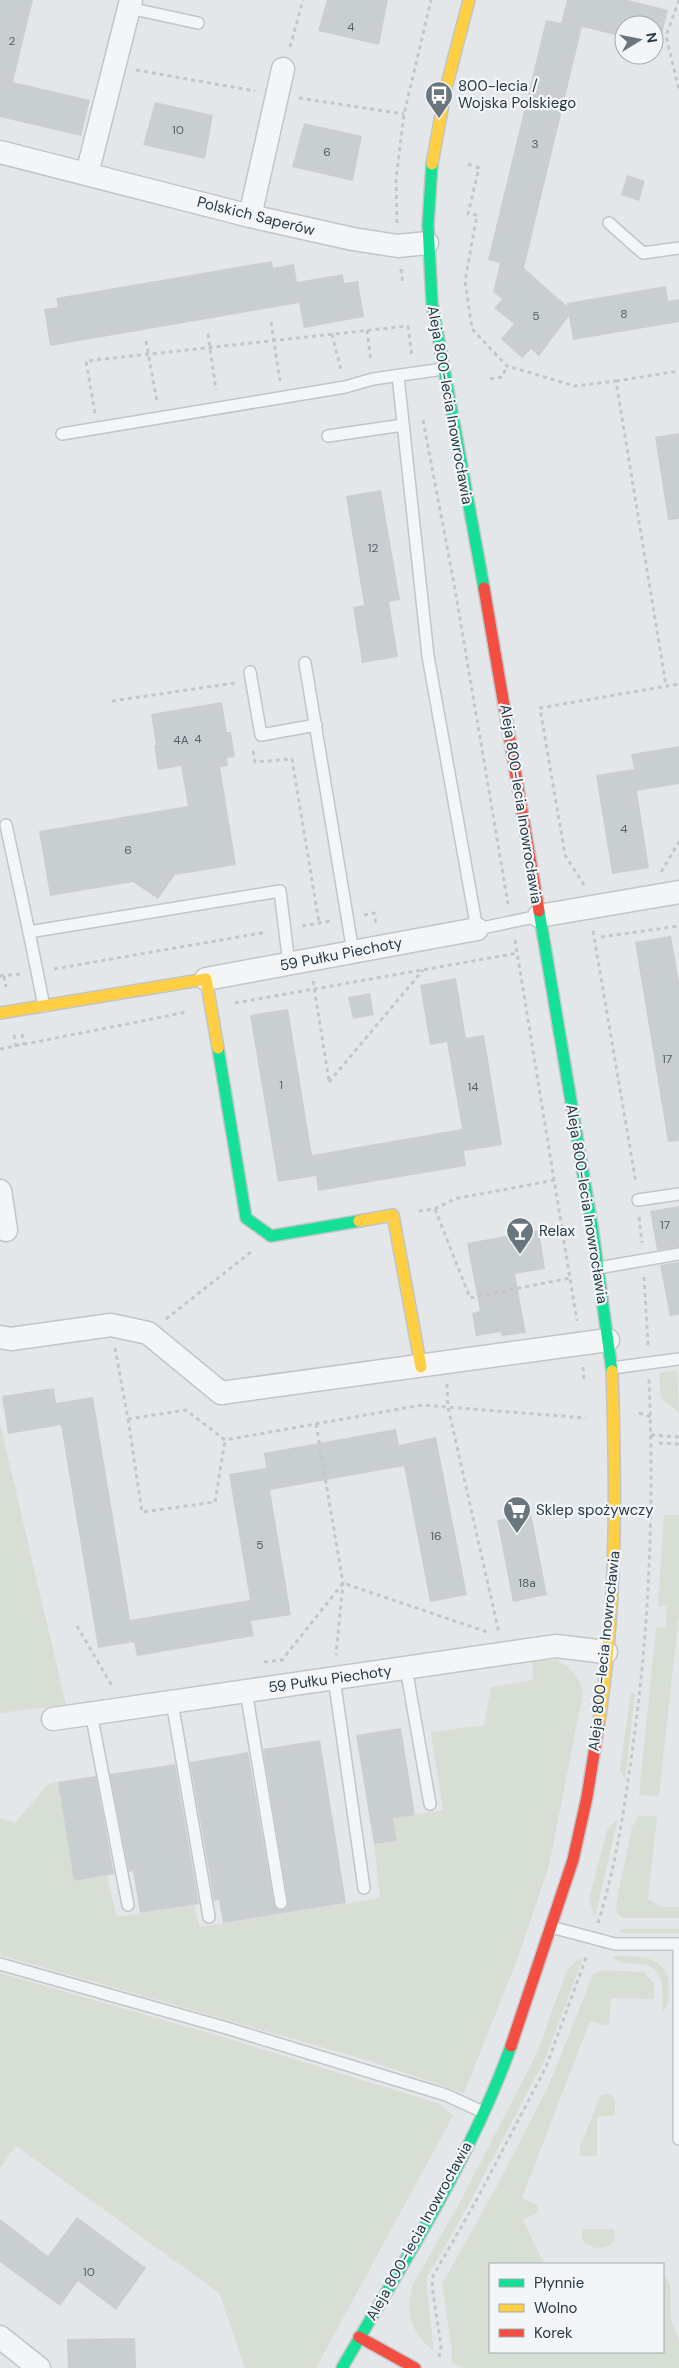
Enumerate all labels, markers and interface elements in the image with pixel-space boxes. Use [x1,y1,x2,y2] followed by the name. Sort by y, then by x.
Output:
[614,15,664,65] north arrow
[347,19,355,35] house number: 4
[642,31,662,44] text: N
[9,33,16,49] house number: 2
[458,76,576,113] place label: 800-lecia / Wojska Polskiego
[424,80,454,119] bus stop icon: 800-lecia / Wojska Polskiego
[172,122,184,138] house number: 10
[531,136,539,152] house number: 3
[323,144,331,160] house number: 6
[195,192,317,240] street label: Polskich Saperów
[423,304,477,506] street label: Aleja 800-lecia Inowrocławia
[620,306,628,322] house number: 8
[532,308,540,324] house number: 5
[368,540,378,556] house number: 12
[495,703,547,905] street label: Aleja 800-lecia Inowrocławia
[194,731,202,747] house number: 4
[173,732,189,748] house number: 4A
[620,821,628,837] house number: 4
[124,842,132,858] house number: 6
[278,932,405,976] street label: 59 Pułku Piechoty
[662,1051,672,1067] house number: 17
[279,1077,283,1093] house number: 1
[467,1079,479,1095] house number: 14
[561,1103,613,1305] street label: Aleja 800-lecia Inowrocławia
[505,1216,535,1255] bar icon: Relax
[660,1217,670,1233] house number: 17
[539,1221,575,1241] place label: Relax
[502,1495,532,1534] supermarket icon: Sklep spożywczy
[536,1500,654,1520] place label: Sklep spożywczy
[430,1528,442,1544] house number: 16
[256,1537,264,1553] house number: 5
[584,1550,624,1752] street label: Aleja 800-lecia Inowrocławia
[518,1575,536,1591] house number: 18a
[267,1660,394,1698] street label: 59 Pułku Piechoty
[361,2138,477,2324] street label: Aleja 800-lecia Inowrocławia
[489,2263,664,2353] legend
[83,2264,95,2280] house number: 10
[534,2273,584,2293] text: Płynnie
[534,2298,578,2318] text: Wolno
[534,2323,573,2343] text: Korek

